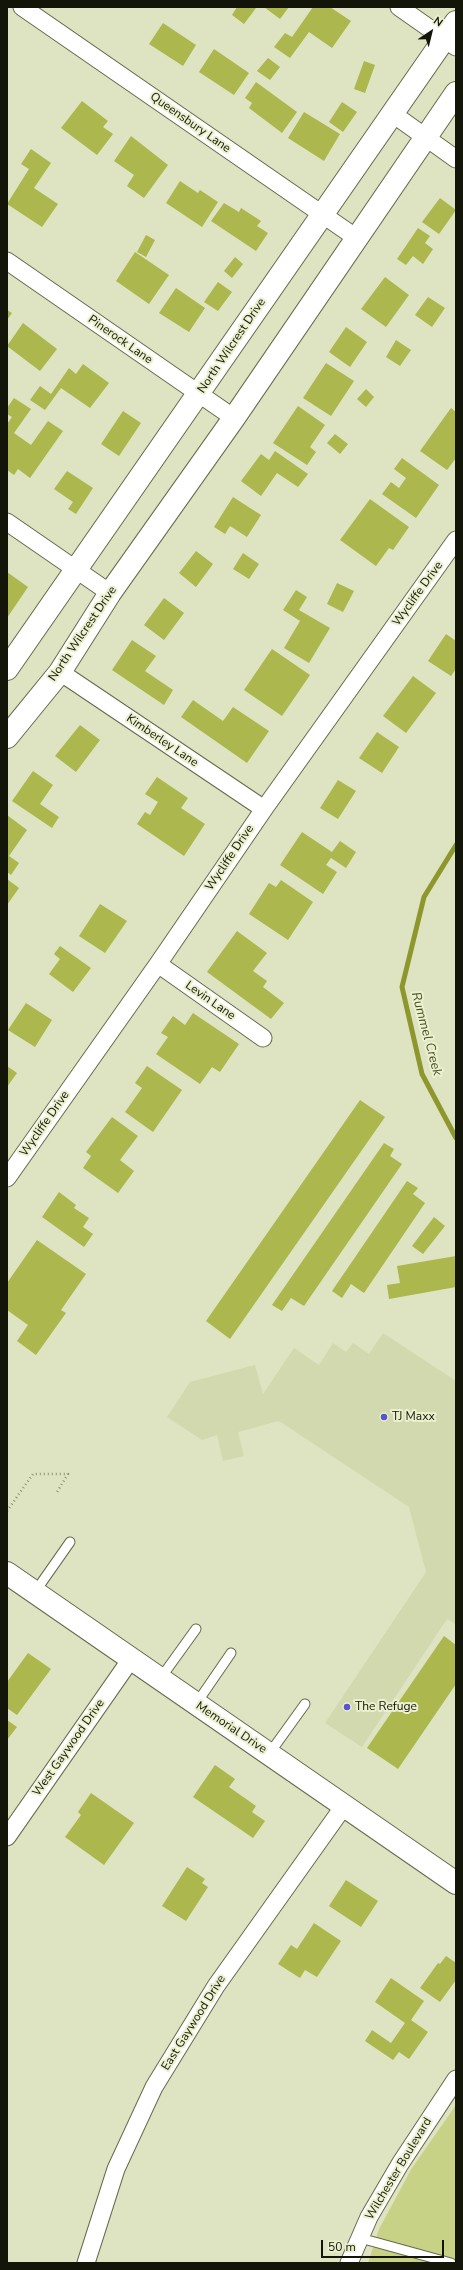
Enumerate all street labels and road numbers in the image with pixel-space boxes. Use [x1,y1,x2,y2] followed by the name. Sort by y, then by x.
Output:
[147,90,233,156] street label: Queensbury Lane
[195,296,269,396] street label: North Wilcrest Drive
[85,313,155,367] street label: Pinerock Lane
[390,559,446,629] street label: Wycliffe Drive
[46,584,120,684] street label: North Wilcrest Drive
[123,712,201,770] street label: Kimberley Lane
[203,822,257,894] street label: Wycliffe Drive
[182,979,238,1023] street label: Levin Lane
[17,1089,73,1159] street label: Wycliffe Drive
[30,1697,108,1799] street label: West Gaywood Drive
[193,1699,269,1757] street label: Memorial Drive
[159,1973,229,2073] street label: East Gaywood Drive
[363,2115,435,2223] street label: Wilchester Boulevard

